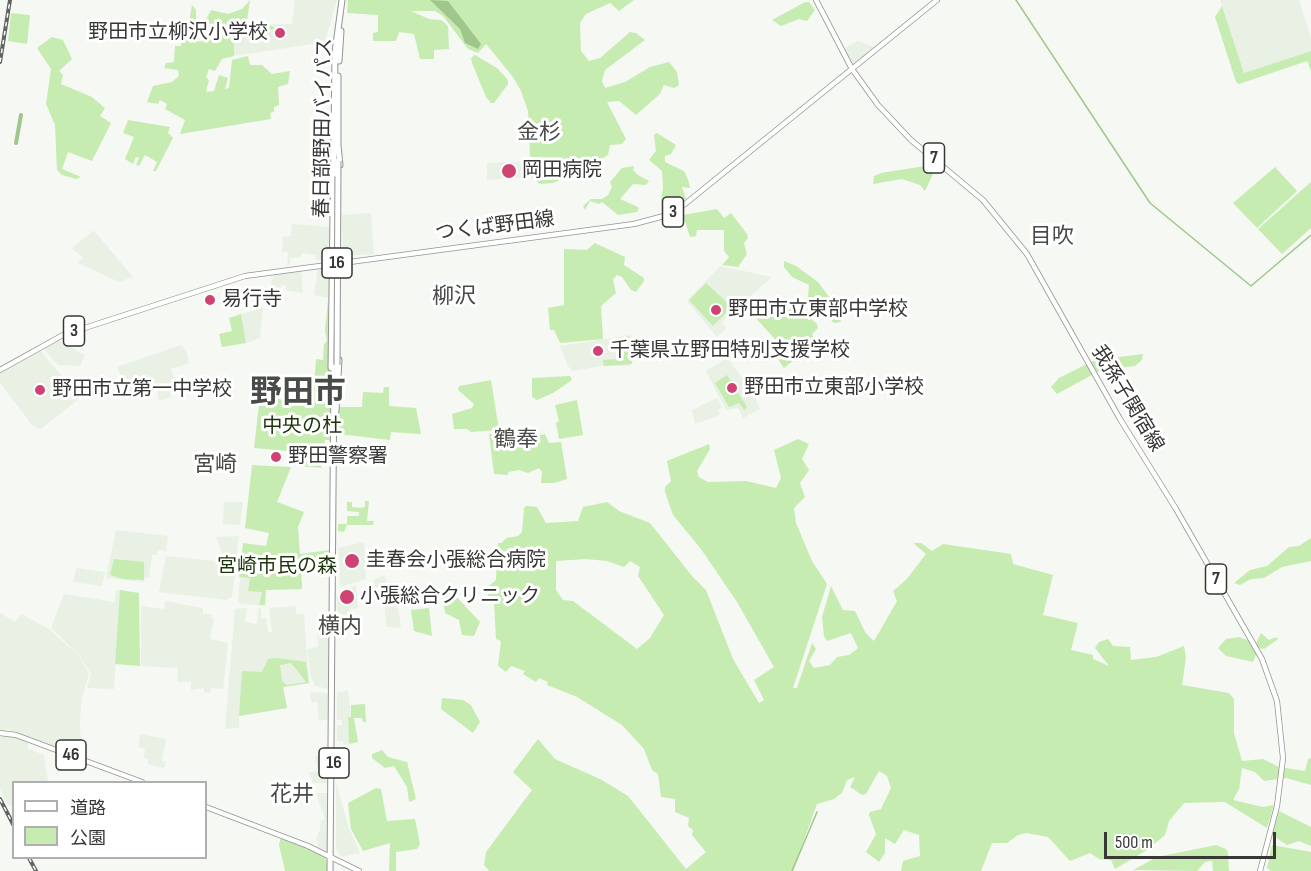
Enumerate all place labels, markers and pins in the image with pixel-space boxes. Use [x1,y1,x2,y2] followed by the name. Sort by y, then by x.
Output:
[88,21,268,45] place label: 野田市立柳沢小学校
[273,26,287,40] marker: 野田市立柳沢小学校
[522,159,602,183] place label: 岡田病院
[500,162,518,180] marker: 岡田病院
[222,288,282,312] place label: 易行寺
[203,293,217,307] marker: 易行寺
[728,298,908,322] place label: 野田市立東部中学校
[709,303,723,317] marker: 野田市立東部中学校
[610,339,850,363] place label: 千葉県立野田特別支援学校
[591,344,605,358] marker: 千葉県立野田特別支援学校
[744,376,924,400] place label: 野田市立東部小学校
[52,378,232,402] place label: 野田市立第一中学校
[725,381,739,395] marker: 野田市立東部小学校
[33,383,47,397] marker: 野田市立第一中学校
[288,445,388,469] place label: 野田警察署
[269,450,283,464] marker: 野田警察署
[366,549,546,573] place label: 圭春会小張総合病院
[343,552,361,570] marker: 圭春会小張総合病院
[360,585,540,609] place label: 小張総合クリニック
[338,588,356,606] marker: 小張総合クリニック

